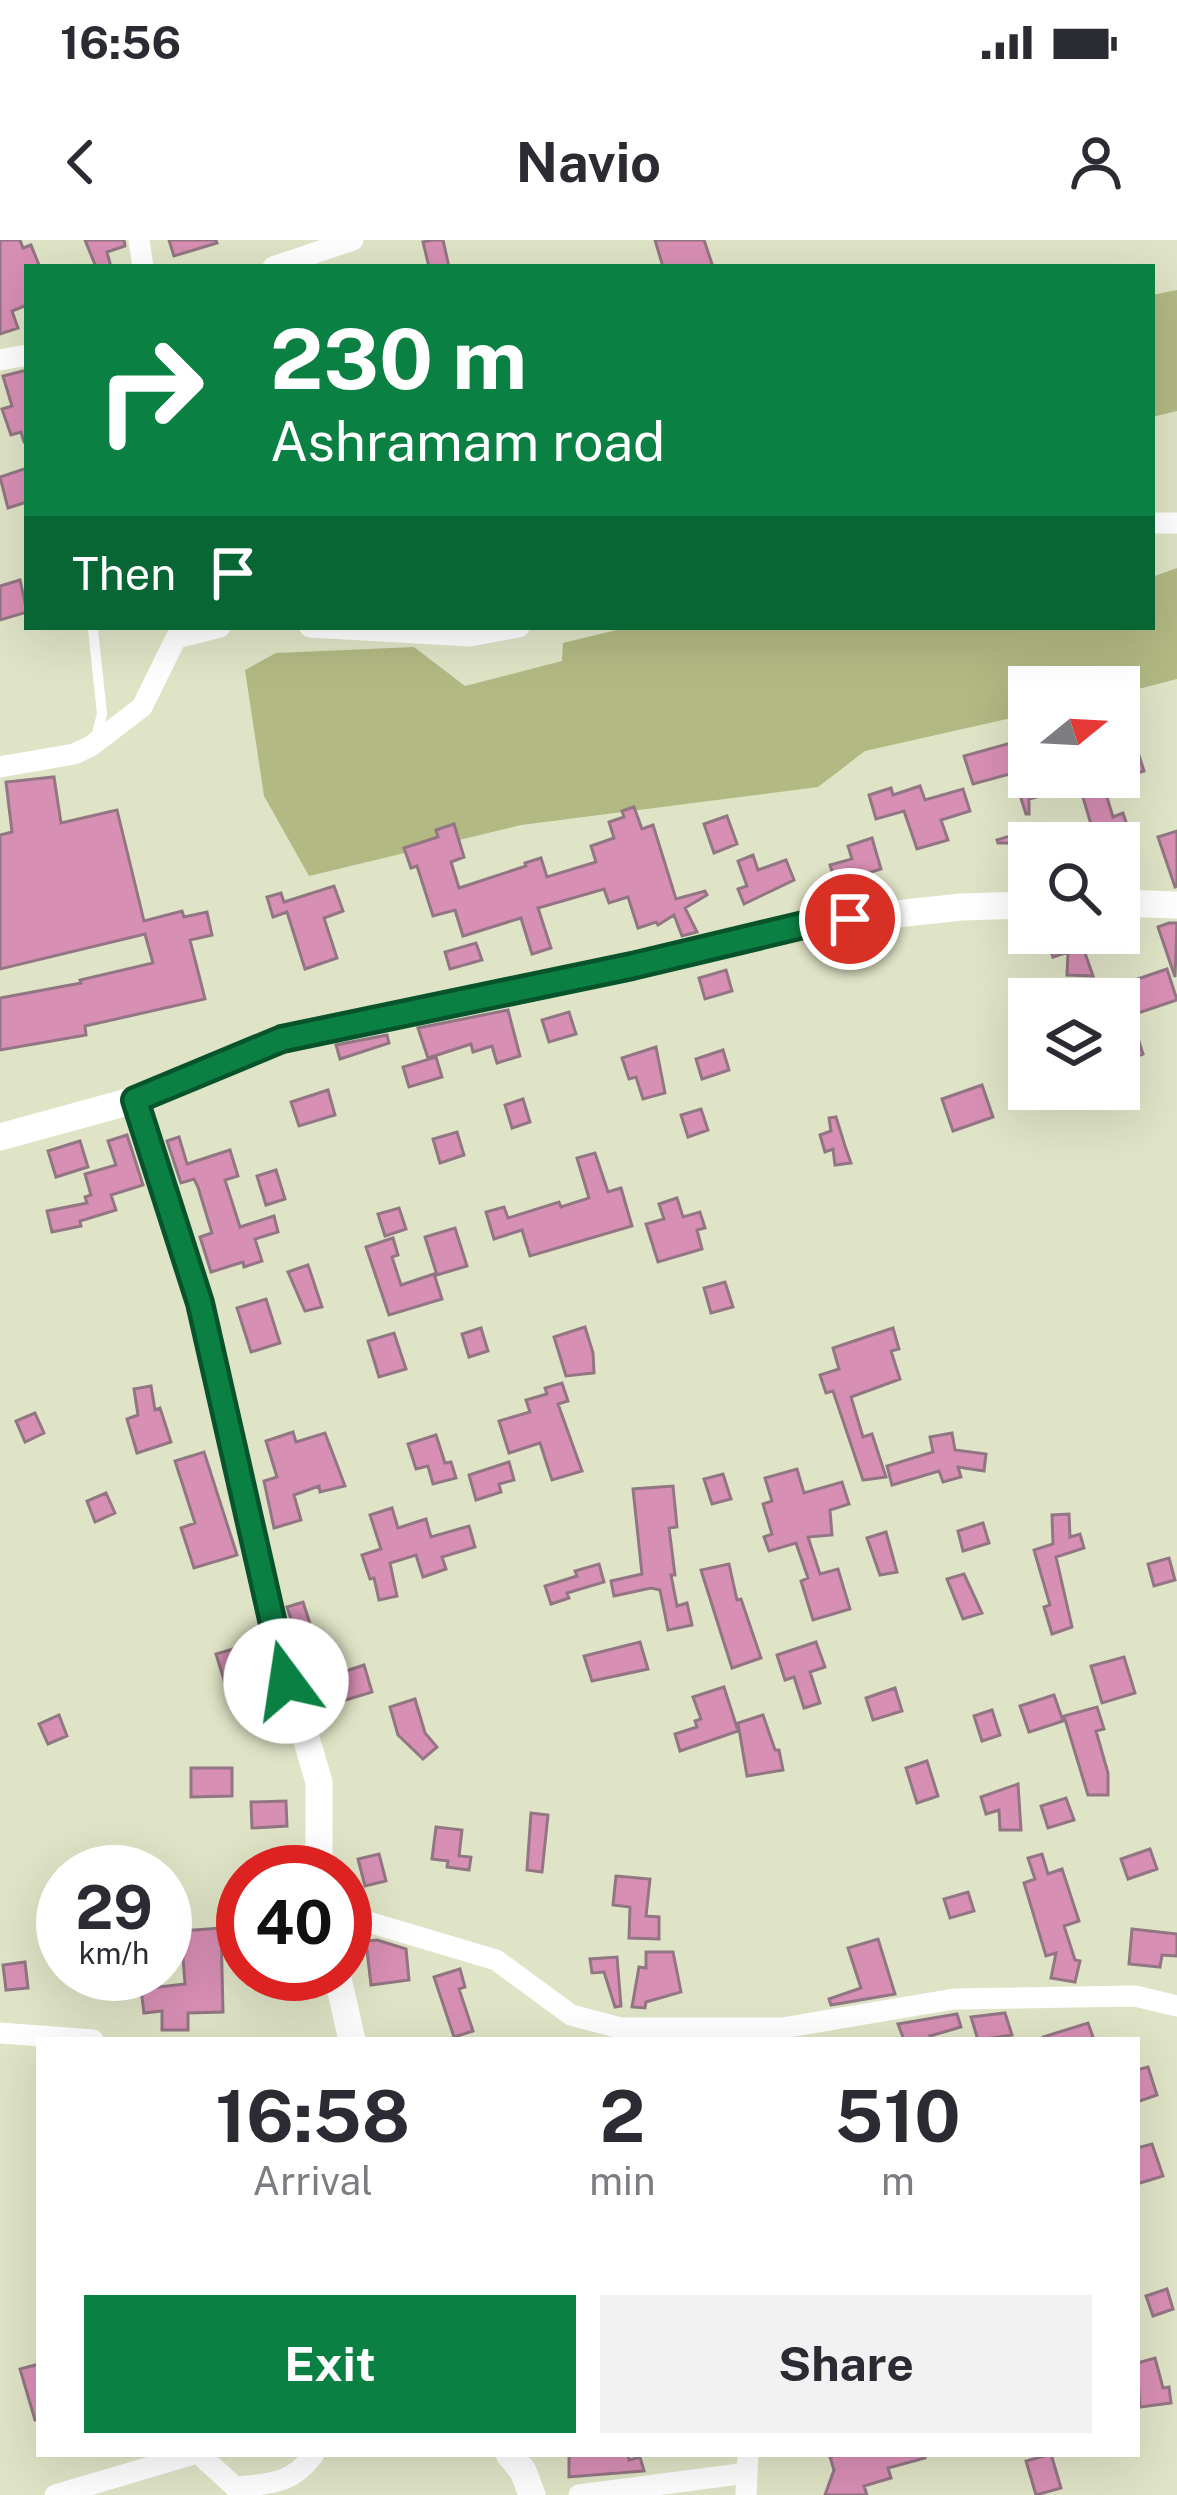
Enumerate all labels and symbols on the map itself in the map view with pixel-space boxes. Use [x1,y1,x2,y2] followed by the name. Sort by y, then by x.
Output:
[1008,666,1140,798] north arrow
[799,868,901,970] pin
[223,1618,349,1744] position arrow
[216,1845,372,2001] speed limit sign: 40

